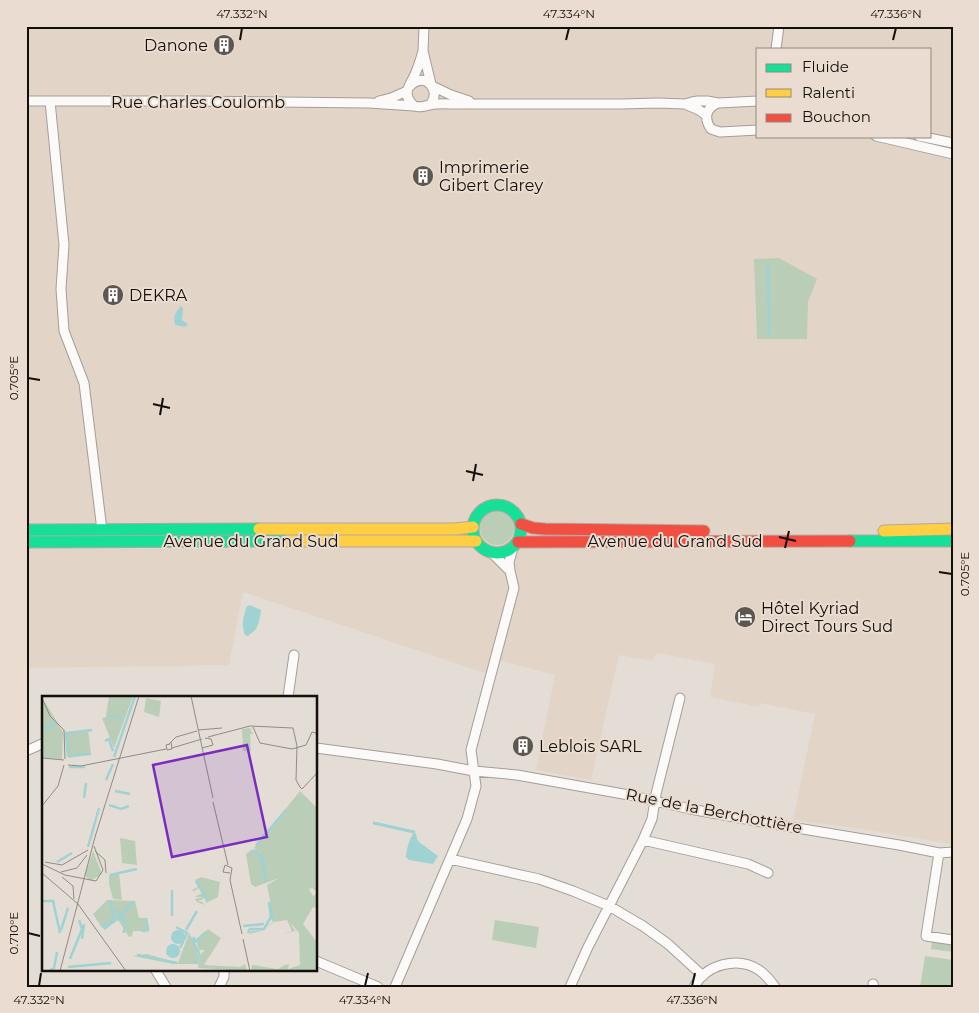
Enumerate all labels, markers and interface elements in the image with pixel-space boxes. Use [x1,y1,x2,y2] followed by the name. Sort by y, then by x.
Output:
[216,6,268,21] text: 47.332°N
[543,6,595,21] text: 47.334°N
[870,6,922,21] text: 47.336°N
[212,33,236,57] building icon: Danone
[144,36,208,55] place label: Danone
[756,48,932,138] legend
[802,57,849,76] text: Fluide
[802,83,855,102] text: Ralenti
[111,93,285,112] street label: Rue Charles Coulomb
[802,107,871,126] text: Bouchon
[439,158,543,195] place label: Imprimerie Gibert Clarey
[411,164,435,188] building icon: Imprimerie Gibert Clarey
[101,283,125,307] building icon: DEKRA
[129,286,188,305] place label: DEKRA
[6,356,21,400] text: 0.705°E
[163,532,339,551] street label: Avenue du Grand Sud
[587,532,763,551] street label: Avenue du Grand Sud
[957,552,972,596] text: 0.705°E
[761,599,893,636] place label: Hôtel Kyriad Direct Tours Sud
[733,605,757,629] hotel icon: Hôtel Kyriad Direct Tours Sud
[42,696,318,970] inset map
[511,734,535,758] building icon: Leblois SARL
[539,737,642,756] place label: Leblois SARL
[624,785,804,837] street label: Rue de la Berchottière
[6,912,21,954] text: 0.710°E
[13,992,65,1007] text: 47.332°N
[339,992,391,1007] text: 47.334°N
[666,992,718,1007] text: 47.336°N

